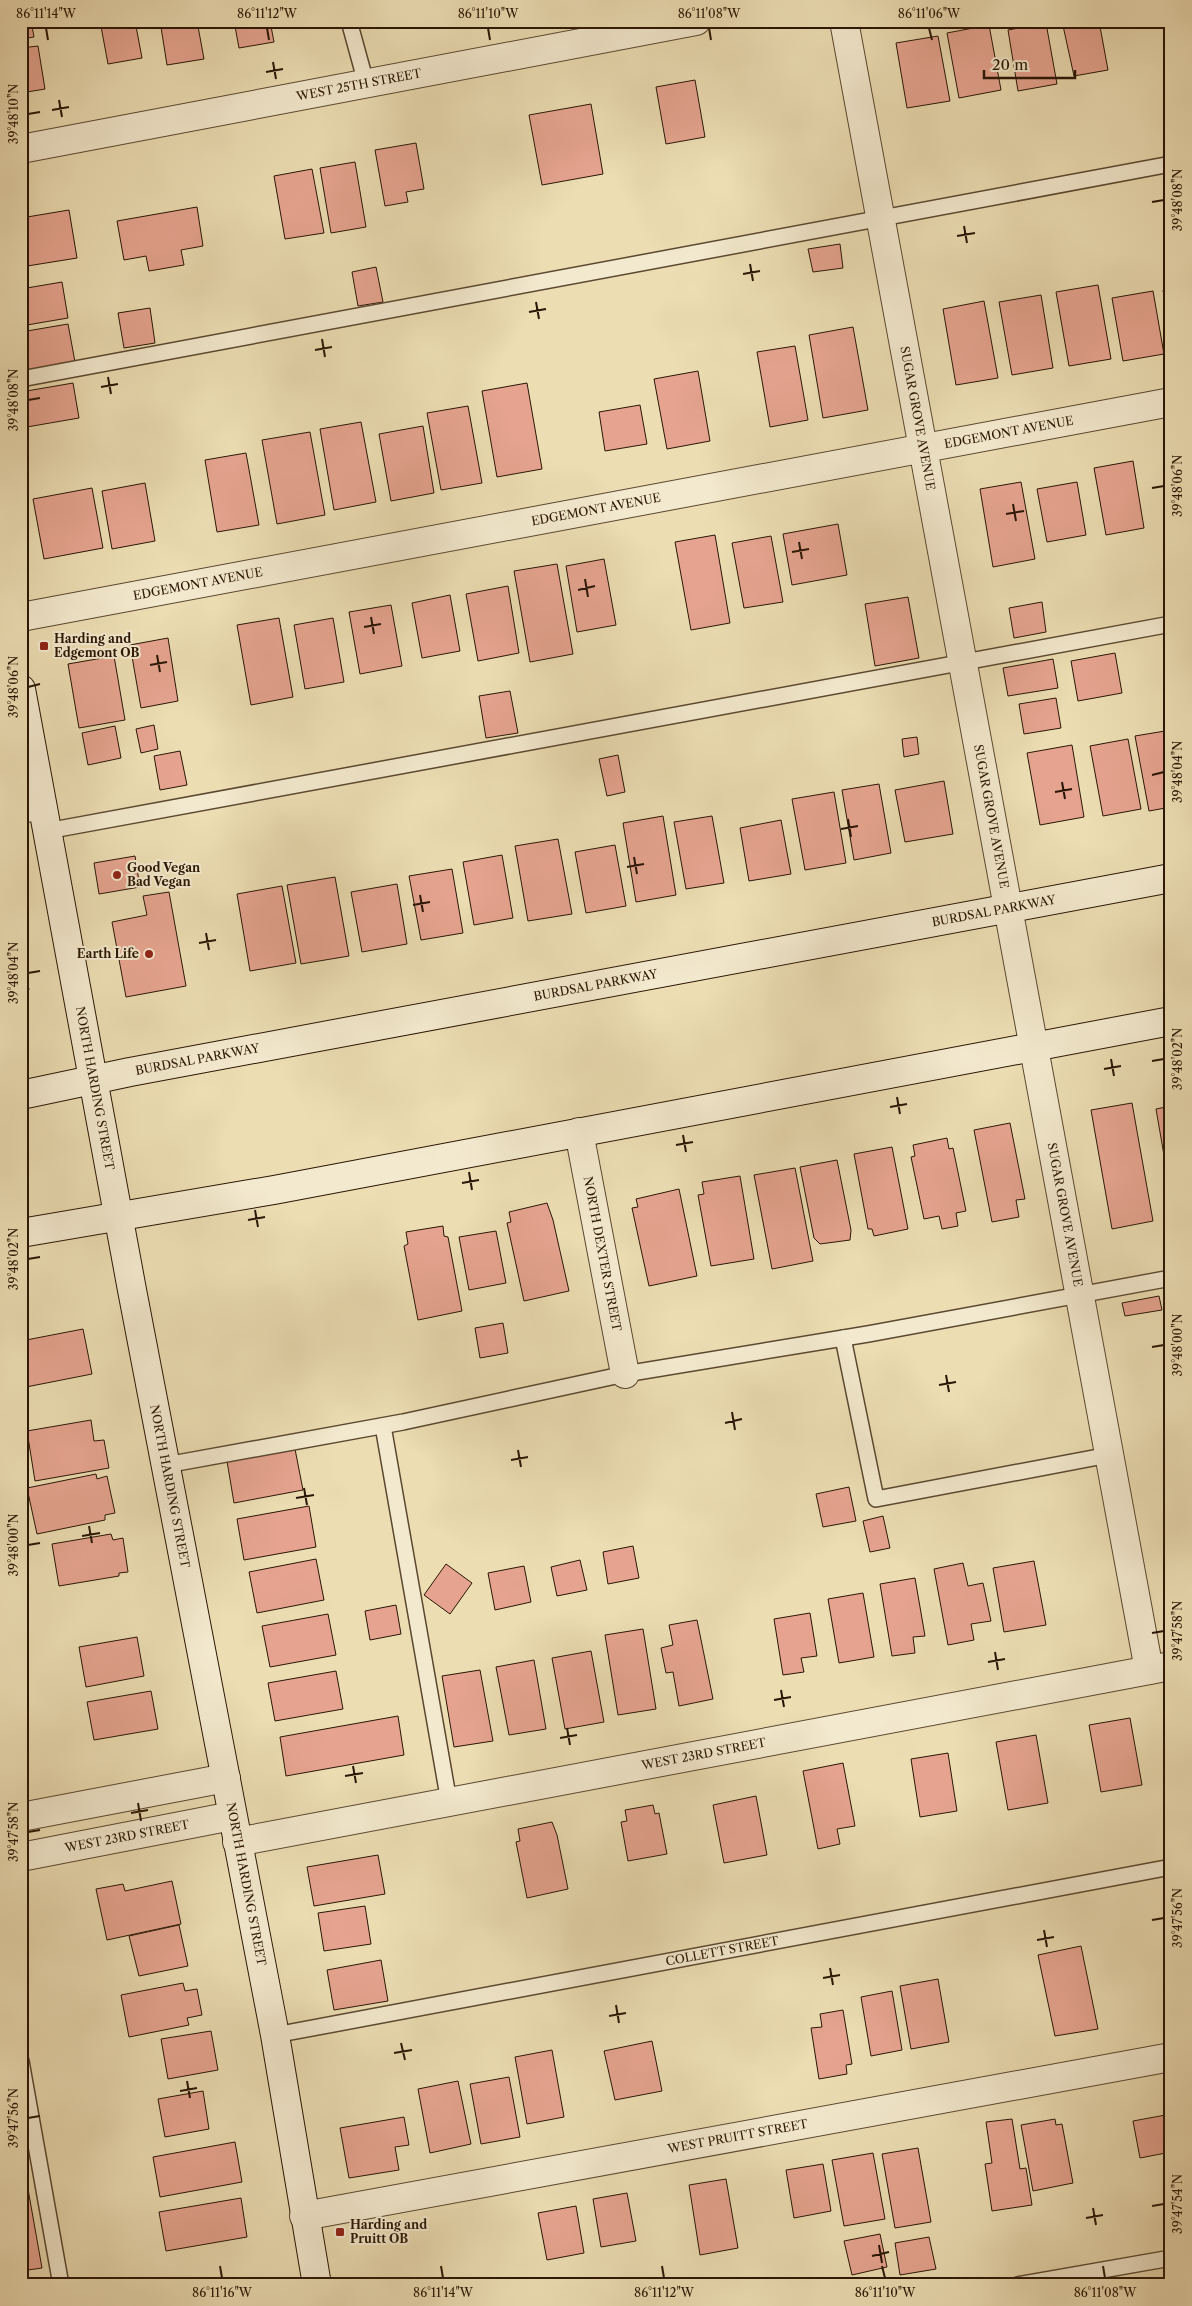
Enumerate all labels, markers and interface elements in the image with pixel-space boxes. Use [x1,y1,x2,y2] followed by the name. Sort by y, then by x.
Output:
[16,6,77,21] text: 86°11'14"W
[237,6,298,21] text: 86°11'12"W
[458,6,519,21] text: 86°11'10"W
[678,6,741,21] text: 86°11'08"W
[898,6,961,21] text: 86°11'06"W
[984,48,1076,80] scale bar
[992,55,1028,74] text: 20 m
[294,65,423,104] street label: WEST 25TH STREET
[6,84,21,144] text: 39°48'10"N
[1170,169,1185,231] text: 39°48'08"N
[897,345,939,491] street label: SUGAR GROVE AVENUE
[6,369,21,431] text: 39°48'08"N
[943,412,1075,451] street label: EDGEMONT AVENUE
[1170,455,1185,517] text: 39°48'06"N
[530,490,662,528] street label: EDGEMONT AVENUE
[132,564,264,603] street label: EDGEMONT AVENUE
[54,631,139,660] place label: Harding and Edgemont OB
[38,640,50,652] marker: Harding and Edgemont OB
[6,656,21,718] text: 39°48'06"N
[1170,741,1185,803] text: 39°48'04"N
[971,743,1012,890] street label: SUGAR GROVE AVENUE
[127,860,201,889] place label: Good Vegan Bad Vegan
[111,869,123,881] marker: Good Vegan Bad Vegan
[930,892,1057,929] street label: BURDSAL PARKWAY
[6,942,21,1004] text: 39°48'04"N
[77,946,139,961] place label: Earth Life
[143,948,155,960] marker: Earth Life
[532,966,659,1004] street label: BURDSAL PARKWAY
[73,1005,118,1171] street label: NORTH HARDING STREET
[1170,1028,1185,1090] text: 39°48'02"N
[134,1040,261,1078] street label: BURDSAL PARKWAY
[1045,1141,1086,1288] street label: SUGAR GROVE AVENUE
[581,1175,625,1332] street label: NORTH DEXTER STREET
[6,1228,21,1290] text: 39°48'02"N
[1170,1313,1185,1377] text: 39°48'00"N
[147,1403,193,1569] street label: NORTH HARDING STREET
[6,1513,21,1577] text: 39°48'00"N
[1170,1601,1185,1661] text: 39°47'58"N
[639,1734,767,1773] street label: WEST 23RD STREET
[223,1801,270,1967] street label: NORTH HARDING STREET
[6,1802,21,1862] text: 39°47'58"N
[63,1817,190,1856] street label: WEST 23RD STREET
[1170,1888,1185,1948] text: 39°47'56"N
[664,1933,780,1969] street label: COLLETT STREET
[6,2088,21,2148] text: 39°47'56"N
[665,2116,809,2156] street label: WEST PRUITT STREET
[1170,2174,1185,2234] text: 39°47'54"N
[350,2217,427,2246] place label: Harding and Pruitt OB
[334,2226,346,2238] marker: Harding and Pruitt OB
[192,2285,253,2300] text: 86°11'16"W
[413,2285,474,2300] text: 86°11'14"W
[634,2285,695,2300] text: 86°11'12"W
[855,2285,916,2300] text: 86°11'10"W
[1074,2285,1137,2300] text: 86°11'08"W

